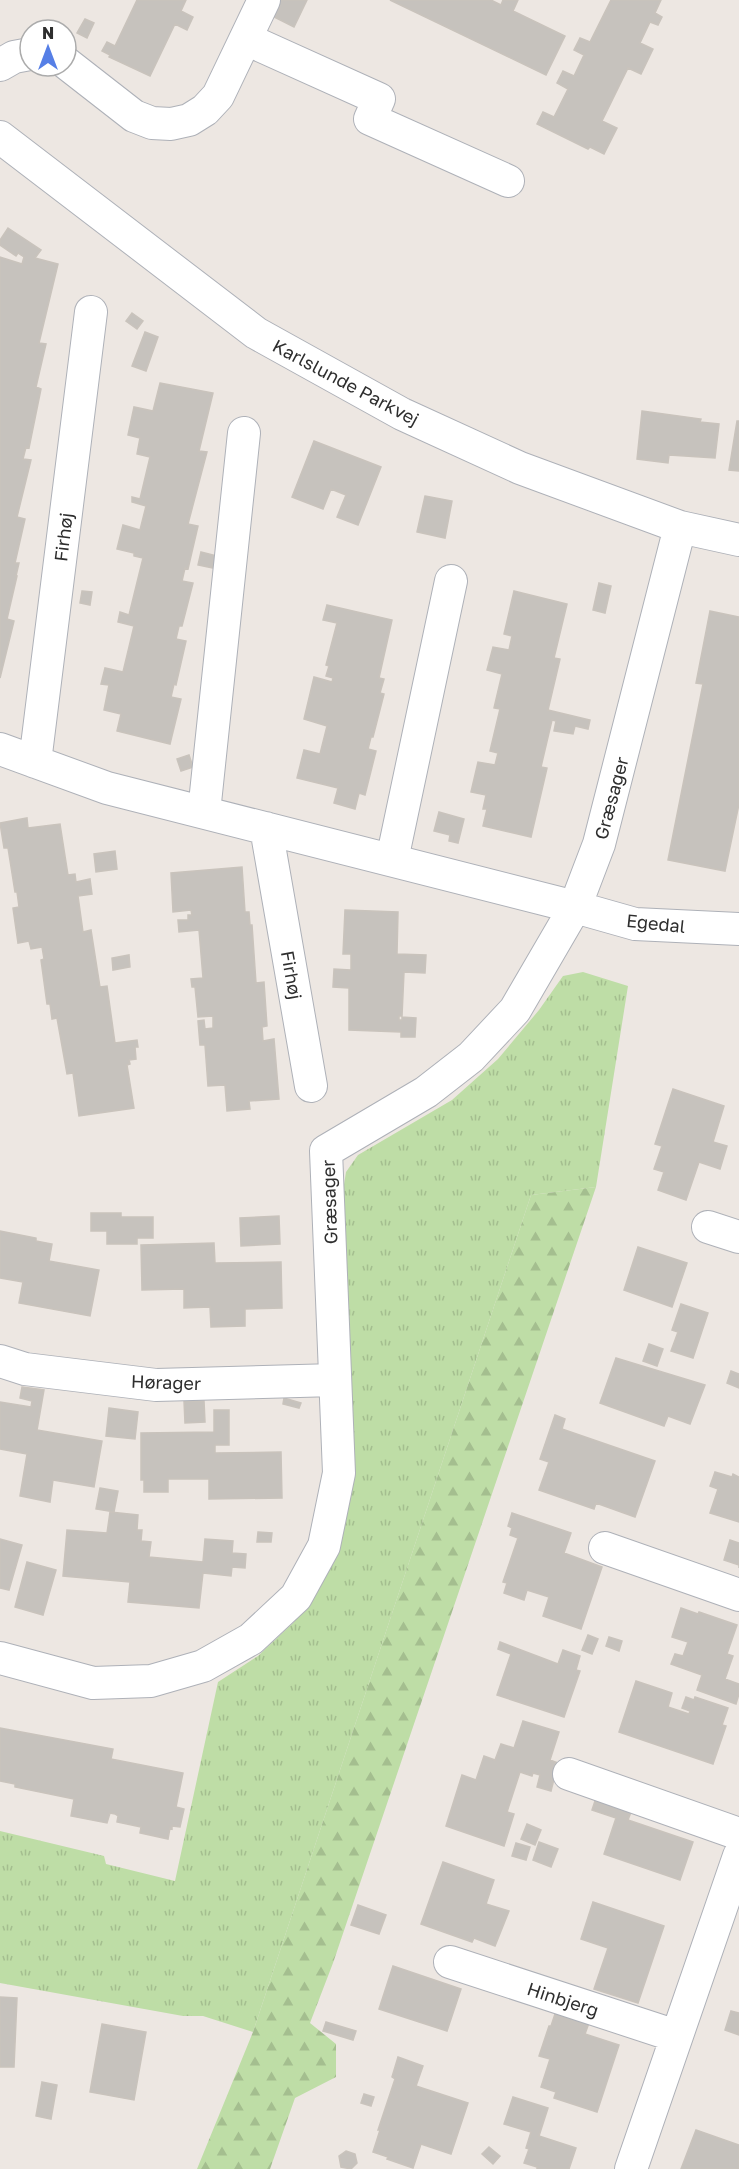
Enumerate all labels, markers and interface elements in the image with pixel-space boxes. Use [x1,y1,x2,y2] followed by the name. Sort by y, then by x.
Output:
[18,18,78,78] north arrow
[42,23,54,43] text: N
[269,334,423,430] street label: Karlslunde Parkvej
[49,511,77,563] street label: Firhøj
[589,754,633,842] street label: Græsager
[625,909,687,937] street label: Egedal
[277,949,307,1001] street label: Firhøj
[317,1159,341,1245] street label: Græsager
[131,1370,201,1394] street label: Hørager
[524,1977,602,2021] street label: Hinbjerg

